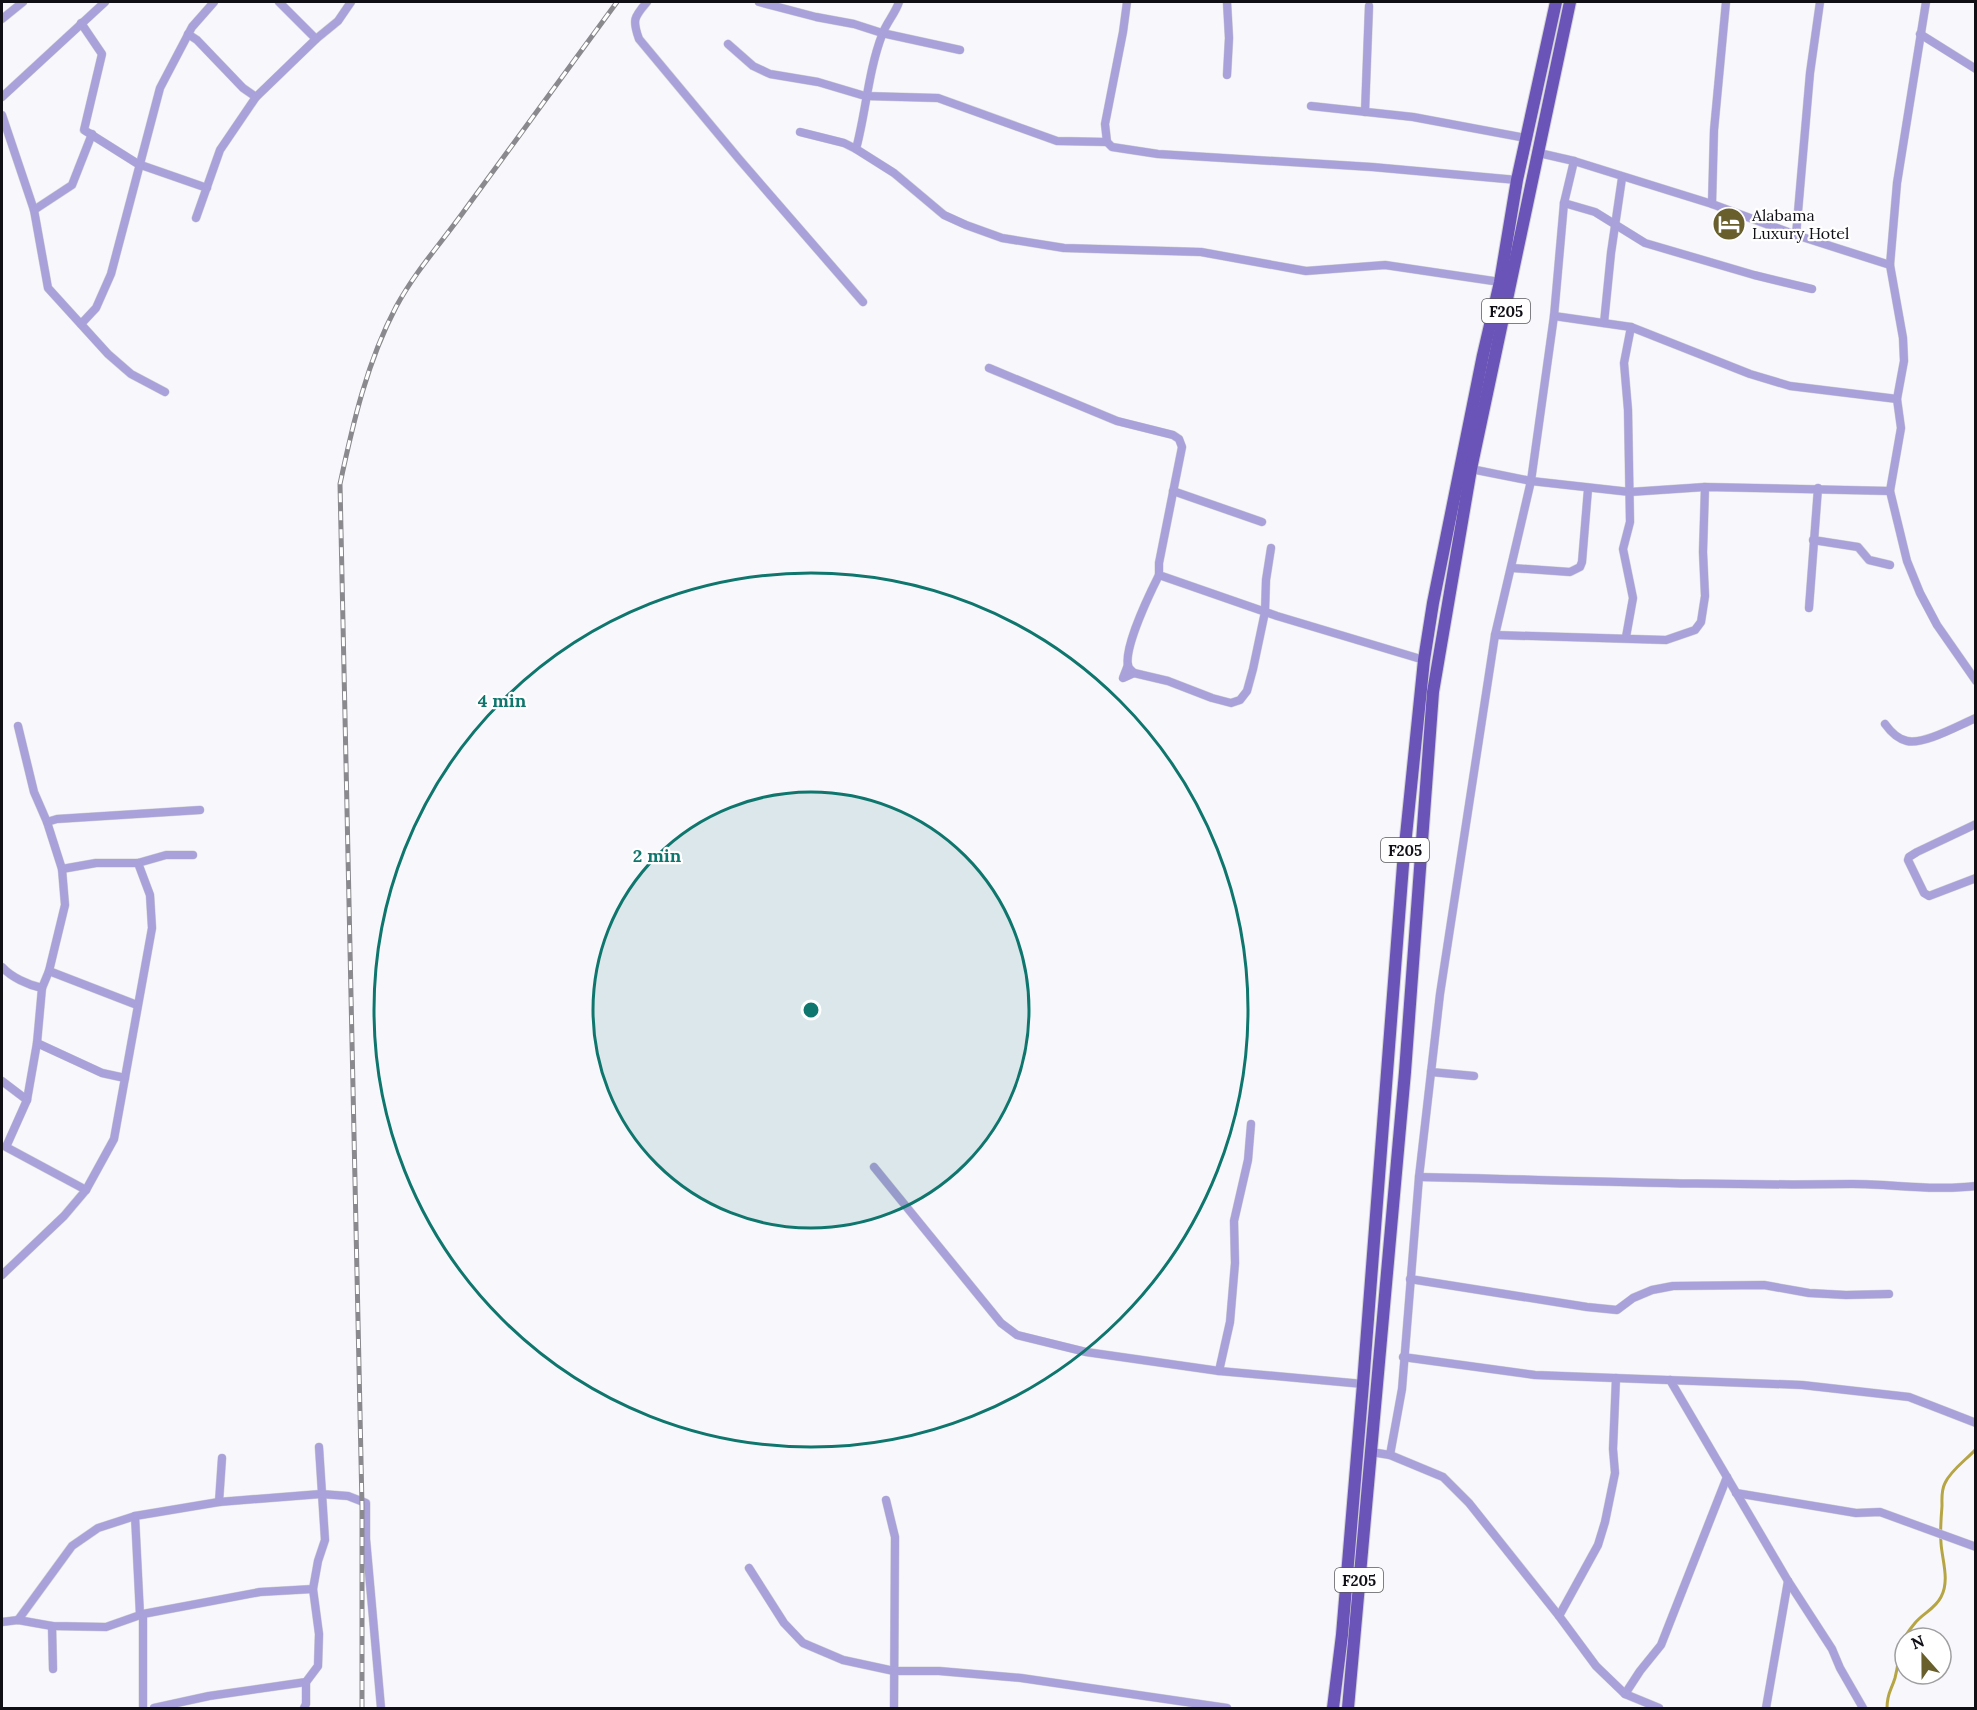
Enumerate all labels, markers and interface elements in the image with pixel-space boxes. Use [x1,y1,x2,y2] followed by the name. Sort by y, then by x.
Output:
[1751,205,1849,243] place label: Alabama Luxury Hotel
[1711,206,1747,242] hotel icon: Alabama Luxury Hotel
[1482,299,1530,323] road number: F205
[478,689,527,712] text: 4 min
[1381,838,1429,862] road number: F205
[633,844,682,867] text: 2 min
[801,1000,821,1020] centre of rings
[1335,1568,1383,1592] road number: F205
[1893,1626,1953,1686] north arrow
[1908,1630,1927,1654] text: N

